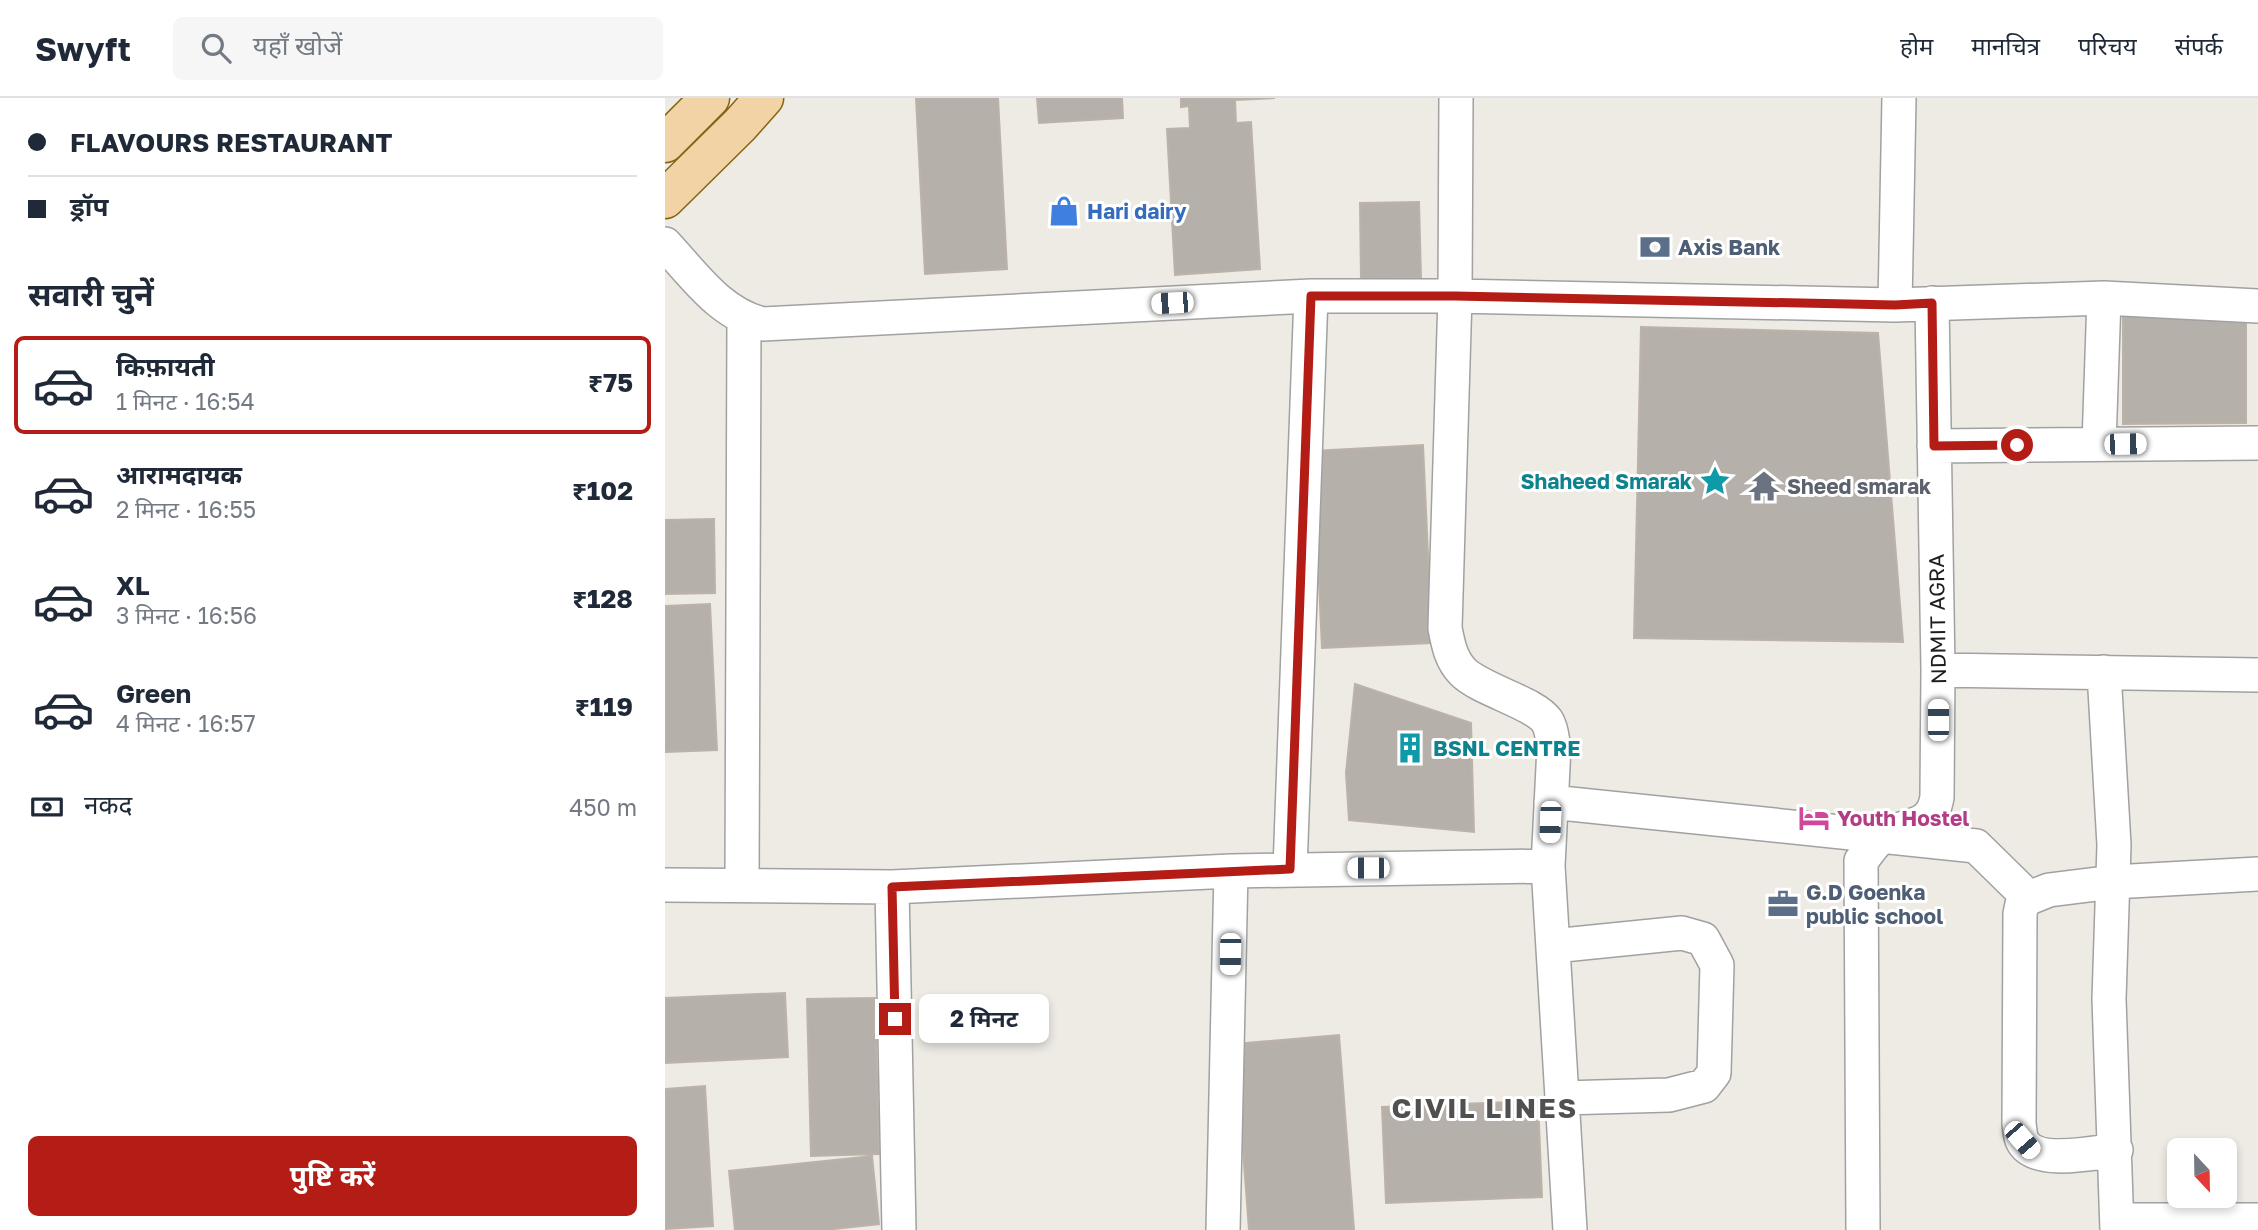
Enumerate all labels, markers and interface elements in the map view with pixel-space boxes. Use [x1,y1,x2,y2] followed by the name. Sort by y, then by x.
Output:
[173,17,663,80] search box
[35,29,131,68] text: Swyft
[197,29,235,67] icon: search
[253,30,342,61] text: यहाँ खोजें
[1900,31,1933,60] text: होम
[1971,31,2040,60] text: मानचित्र
[2078,31,2137,60] text: परिचय
[2175,31,2223,60] text: संपर्क
[70,127,392,158] text: FLAVOURS RESTAURANT
[70,191,108,222] text: ड्रॉप
[1047,194,1081,228] shop icon: Hari dairy
[1087,198,1187,224] place label: Hari dairy
[1638,230,1672,264] bank icon: Axis Bank
[1678,234,1780,260] place label: Axis Bank
[28,275,154,313] text: सवारी चुनें
[1151,291,1194,315] car
[116,351,215,382] text: किफ़ायती
[32,354,95,417] icon: car
[588,367,633,398] text: ₹75
[116,387,255,415] text: 1 मिनट · 16:54
[2001,429,2033,461] route start
[2104,433,2147,455] car
[116,459,242,490] text: आरामदायक
[32,462,95,525] icon: car
[1698,464,1732,498] place icon: Shaheed Smarak
[1521,468,1692,494] place label: Shaheed Smarak
[1747,469,1781,503] temple icon: Sheed smarak
[1787,473,1931,499] place label: Sheed smarak
[572,475,633,506] text: ₹102
[116,495,256,523] text: 2 मिनट · 16:55
[1923,554,1951,684] street label: NDMIT AGRA
[32,570,95,633] icon: car
[116,570,150,601] text: XL
[572,583,633,614] text: ₹128
[116,601,257,629] text: 3 मिनट · 16:56
[32,678,95,741] icon: car
[116,678,191,709] text: Green
[575,691,633,722] text: ₹119
[1928,699,1949,741] car
[116,709,256,737] text: 4 मिनट · 16:57
[1393,731,1427,765] building icon: BSNL CENTRE
[1433,735,1580,761] place label: BSNL CENTRE
[28,788,66,826] icon: cash
[84,789,132,820] text: नकद
[569,793,637,821] text: 450 m
[1539,801,1562,843] car
[1797,801,1831,835] hotel icon: Youth Hostel
[1837,805,1969,831] place label: Youth Hostel
[1348,858,1390,879] car
[1806,879,1943,929] place label: G.D Goenka public school
[1766,887,1800,921] office icon: G.D Goenka public school
[1220,933,1241,975] car
[919,995,1049,1044] callout: 2 मिनट
[879,1003,911,1035] route end
[950,1004,1018,1032] text: 2 मिनट
[1392,1091,1578,1124] district label: CIVIL LINES
[2001,1117,2044,1163] car
[28,1136,637,1216] button: पुष्टि करें
[2167,1138,2237,1208] north arrow
[2167,1138,2237,1208] map controls

